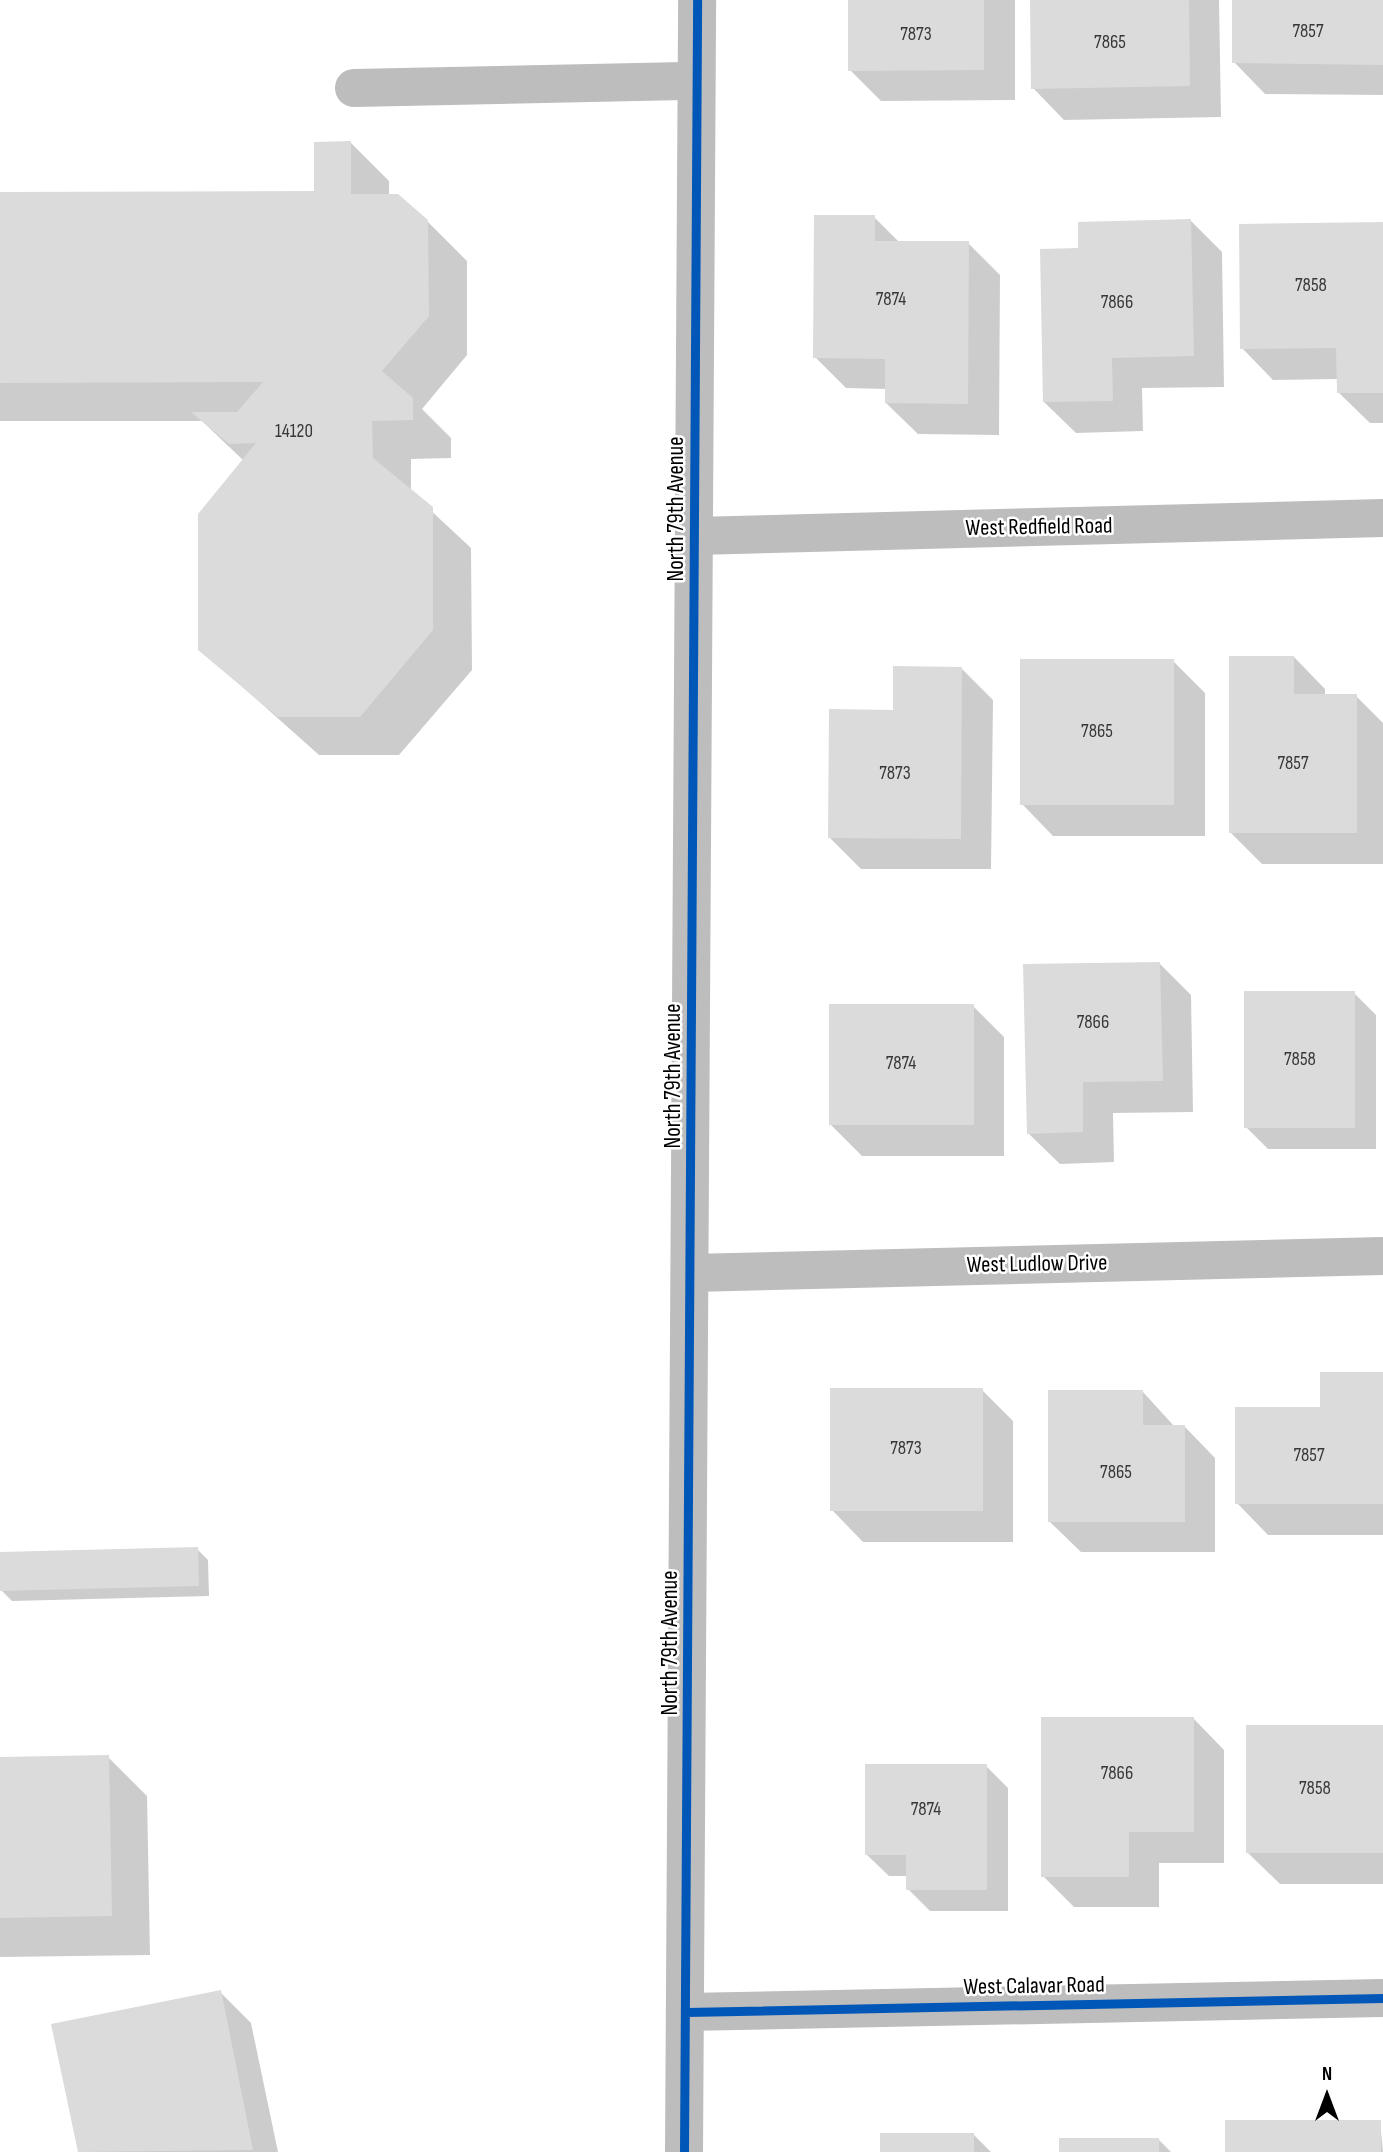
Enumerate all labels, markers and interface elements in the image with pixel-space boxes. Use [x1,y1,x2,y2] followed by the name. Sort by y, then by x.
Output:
[1293,21,1323,43] house number: 7857
[900,24,932,46] house number: 7873
[1094,32,1126,54] house number: 7865
[1295,275,1327,297] house number: 7858
[876,289,906,311] house number: 7874
[1101,292,1133,314] house number: 7866
[275,421,313,443] house number: 14120
[662,437,690,581] street label: North 79th Avenue
[965,512,1113,542] street label: West Redfield Road
[1081,721,1113,743] house number: 7865
[1278,753,1308,775] house number: 7857
[879,763,911,785] house number: 7873
[659,1004,687,1148] street label: North 79th Avenue
[1077,1012,1109,1034] house number: 7866
[1284,1049,1316,1071] house number: 7858
[886,1053,916,1075] house number: 7874
[966,1249,1108,1279] street label: West Ludlow Drive
[890,1438,922,1460] house number: 7873
[1294,1445,1324,1467] house number: 7857
[1100,1462,1132,1484] house number: 7865
[656,1571,684,1715] street label: North 79th Avenue
[1101,1763,1133,1785] house number: 7866
[1299,1778,1331,1800] house number: 7858
[911,1799,941,1821] house number: 7874
[963,1971,1105,2001] street label: West Calavar Road
[1292,2061,1362,2131] north arrow
[1322,2063,1332,2086] text: N

